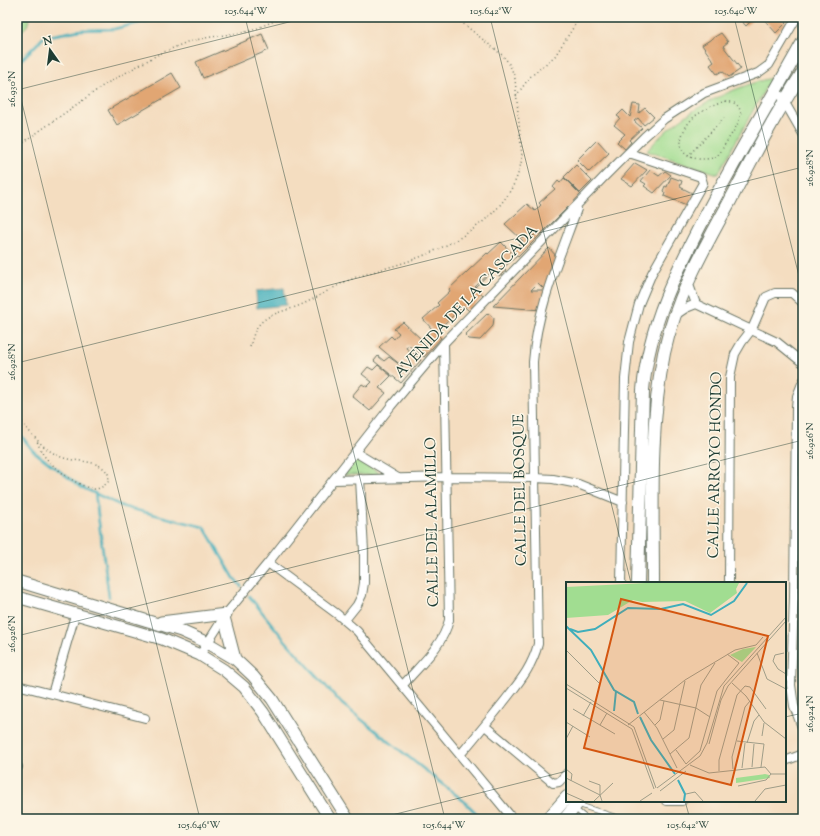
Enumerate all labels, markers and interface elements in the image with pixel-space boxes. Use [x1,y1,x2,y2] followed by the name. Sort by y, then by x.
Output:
[225,4,267,19] text: 105.644°W
[470,4,512,19] text: 105.642°W
[715,4,757,19] text: 105.640°W
[30,30,70,70] north arrow
[41,32,54,50] text: N
[5,71,20,107] text: 26.930°N
[803,150,818,186] text: 26.928°N
[390,221,544,383] street label: AVENIDA DE LA CASCADA
[5,344,20,380] text: 26.928°N
[704,371,728,559] street label: CALLE ARROYO HONDO
[509,414,533,566] street label: CALLE DEL BOSQUE
[803,423,818,459] text: 26.926°N
[421,437,445,607] street label: CALLE DEL ALAMILLO
[566,582,786,802] inset map
[5,616,20,652] text: 26.926°N
[803,696,818,732] text: 26.924°N
[178,818,220,833] text: 105.646°W
[423,818,465,833] text: 105.644°W
[667,818,709,833] text: 105.642°W

